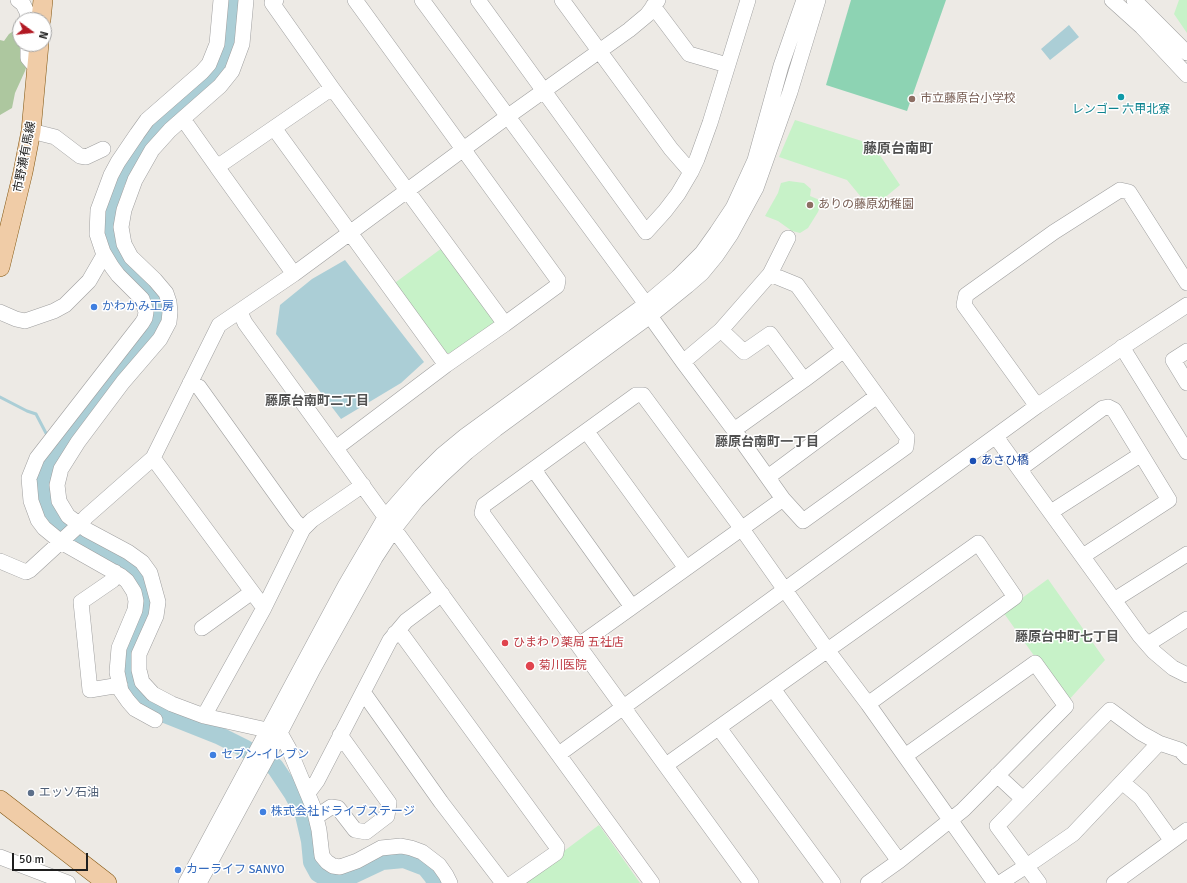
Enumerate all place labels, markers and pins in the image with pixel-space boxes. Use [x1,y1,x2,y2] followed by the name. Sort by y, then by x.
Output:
[920,92,1016,106] place label: 市立藤原台小学校
[1116,92,1126,102] marker: レンゴー 六甲北寮
[907,94,917,104] marker: 市立藤原台小学校
[1072,103,1170,117] place label: レンゴー 六甲北寮
[818,198,914,212] place label: ありの藤原幼稚園
[805,200,815,210] marker: ありの藤原幼稚園
[102,300,174,314] place label: かわかみ工房
[89,302,99,312] marker: かわかみ工房
[981,454,1029,468] place label: あさひ橋
[968,456,978,466] marker: あさひ橋
[513,636,624,650] place label: ひまわり薬局 五社店
[500,638,510,648] marker: ひまわり薬局 五社店
[539,659,587,673] place label: 菊川医院
[524,660,536,672] marker: 菊川医院
[221,748,309,762] place label: セブン-イレブン
[208,750,218,760] marker: セブン-イレブン
[39,786,99,800] place label: エッソ石油
[26,788,36,798] marker: エッソ石油
[271,805,415,819] place label: 株式会社ドライブステージ
[258,807,268,817] marker: 株式会社ドライブステージ
[186,863,285,877] place label: カーライフ SANYO
[173,865,183,875] marker: カーライフ SANYO

